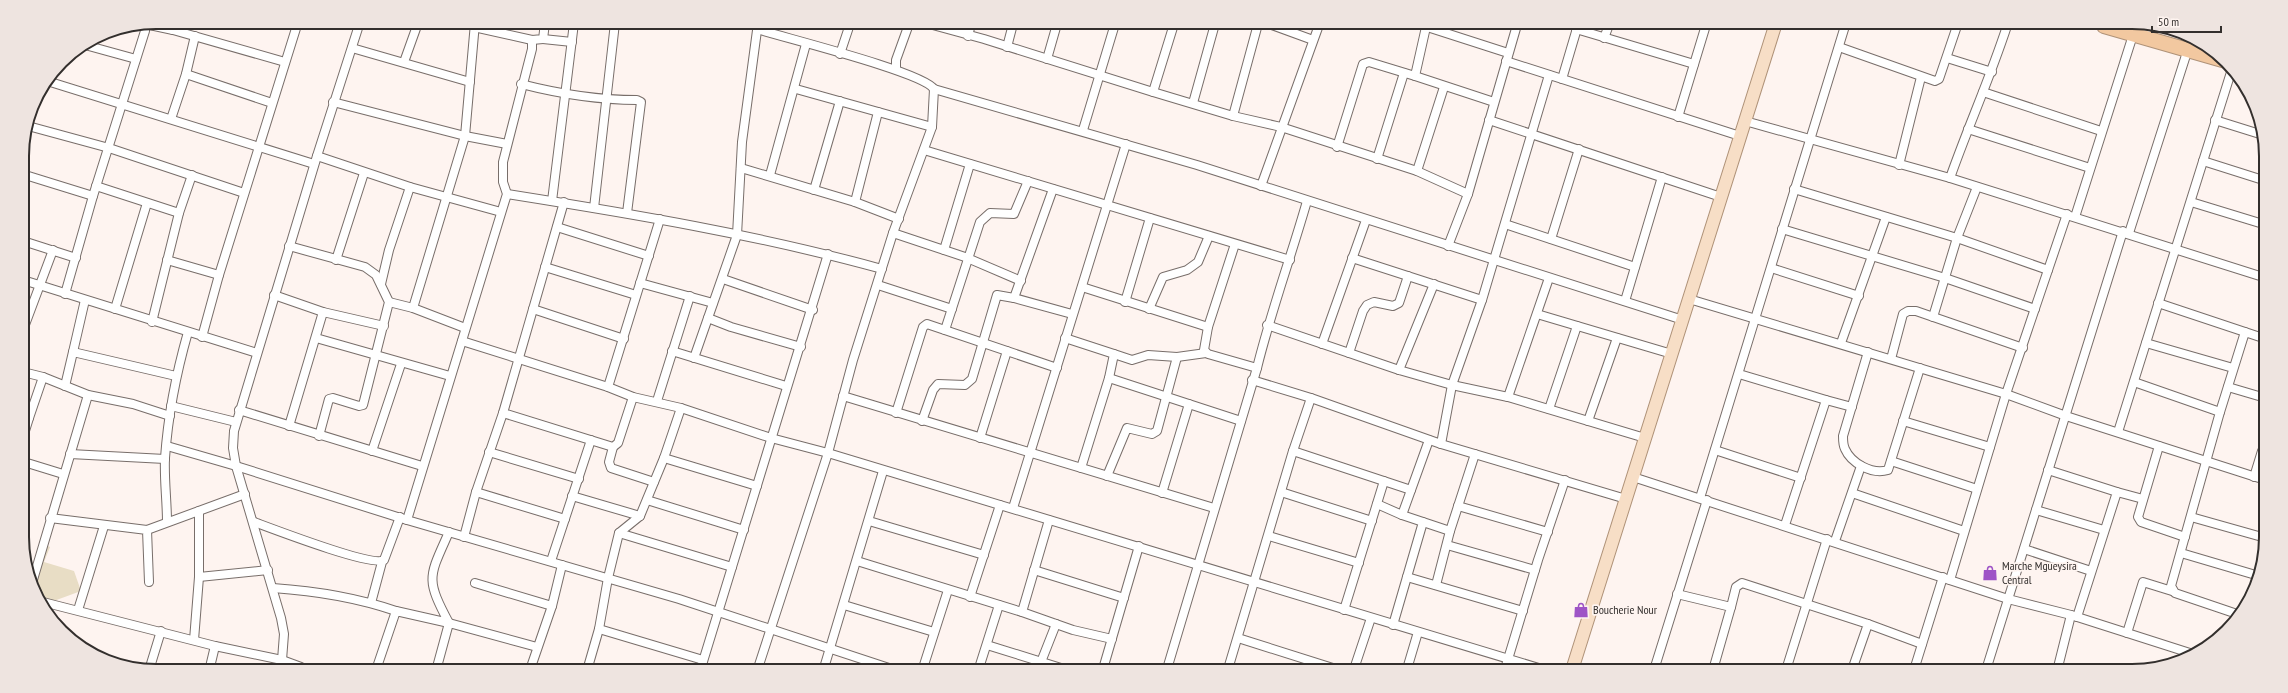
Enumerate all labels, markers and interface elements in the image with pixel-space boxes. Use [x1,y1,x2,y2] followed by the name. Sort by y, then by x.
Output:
[2152,8,2221,34] scale bar
[2158,14,2179,29] text: 50 m
[2002,558,2077,587] place label: Marche Mgueysira Central
[1981,564,1999,582] shop icon: Marche Mgueysira Central
[1572,601,1590,619] shop icon: Boucherie Nour
[1593,602,1658,617] place label: Boucherie Nour

